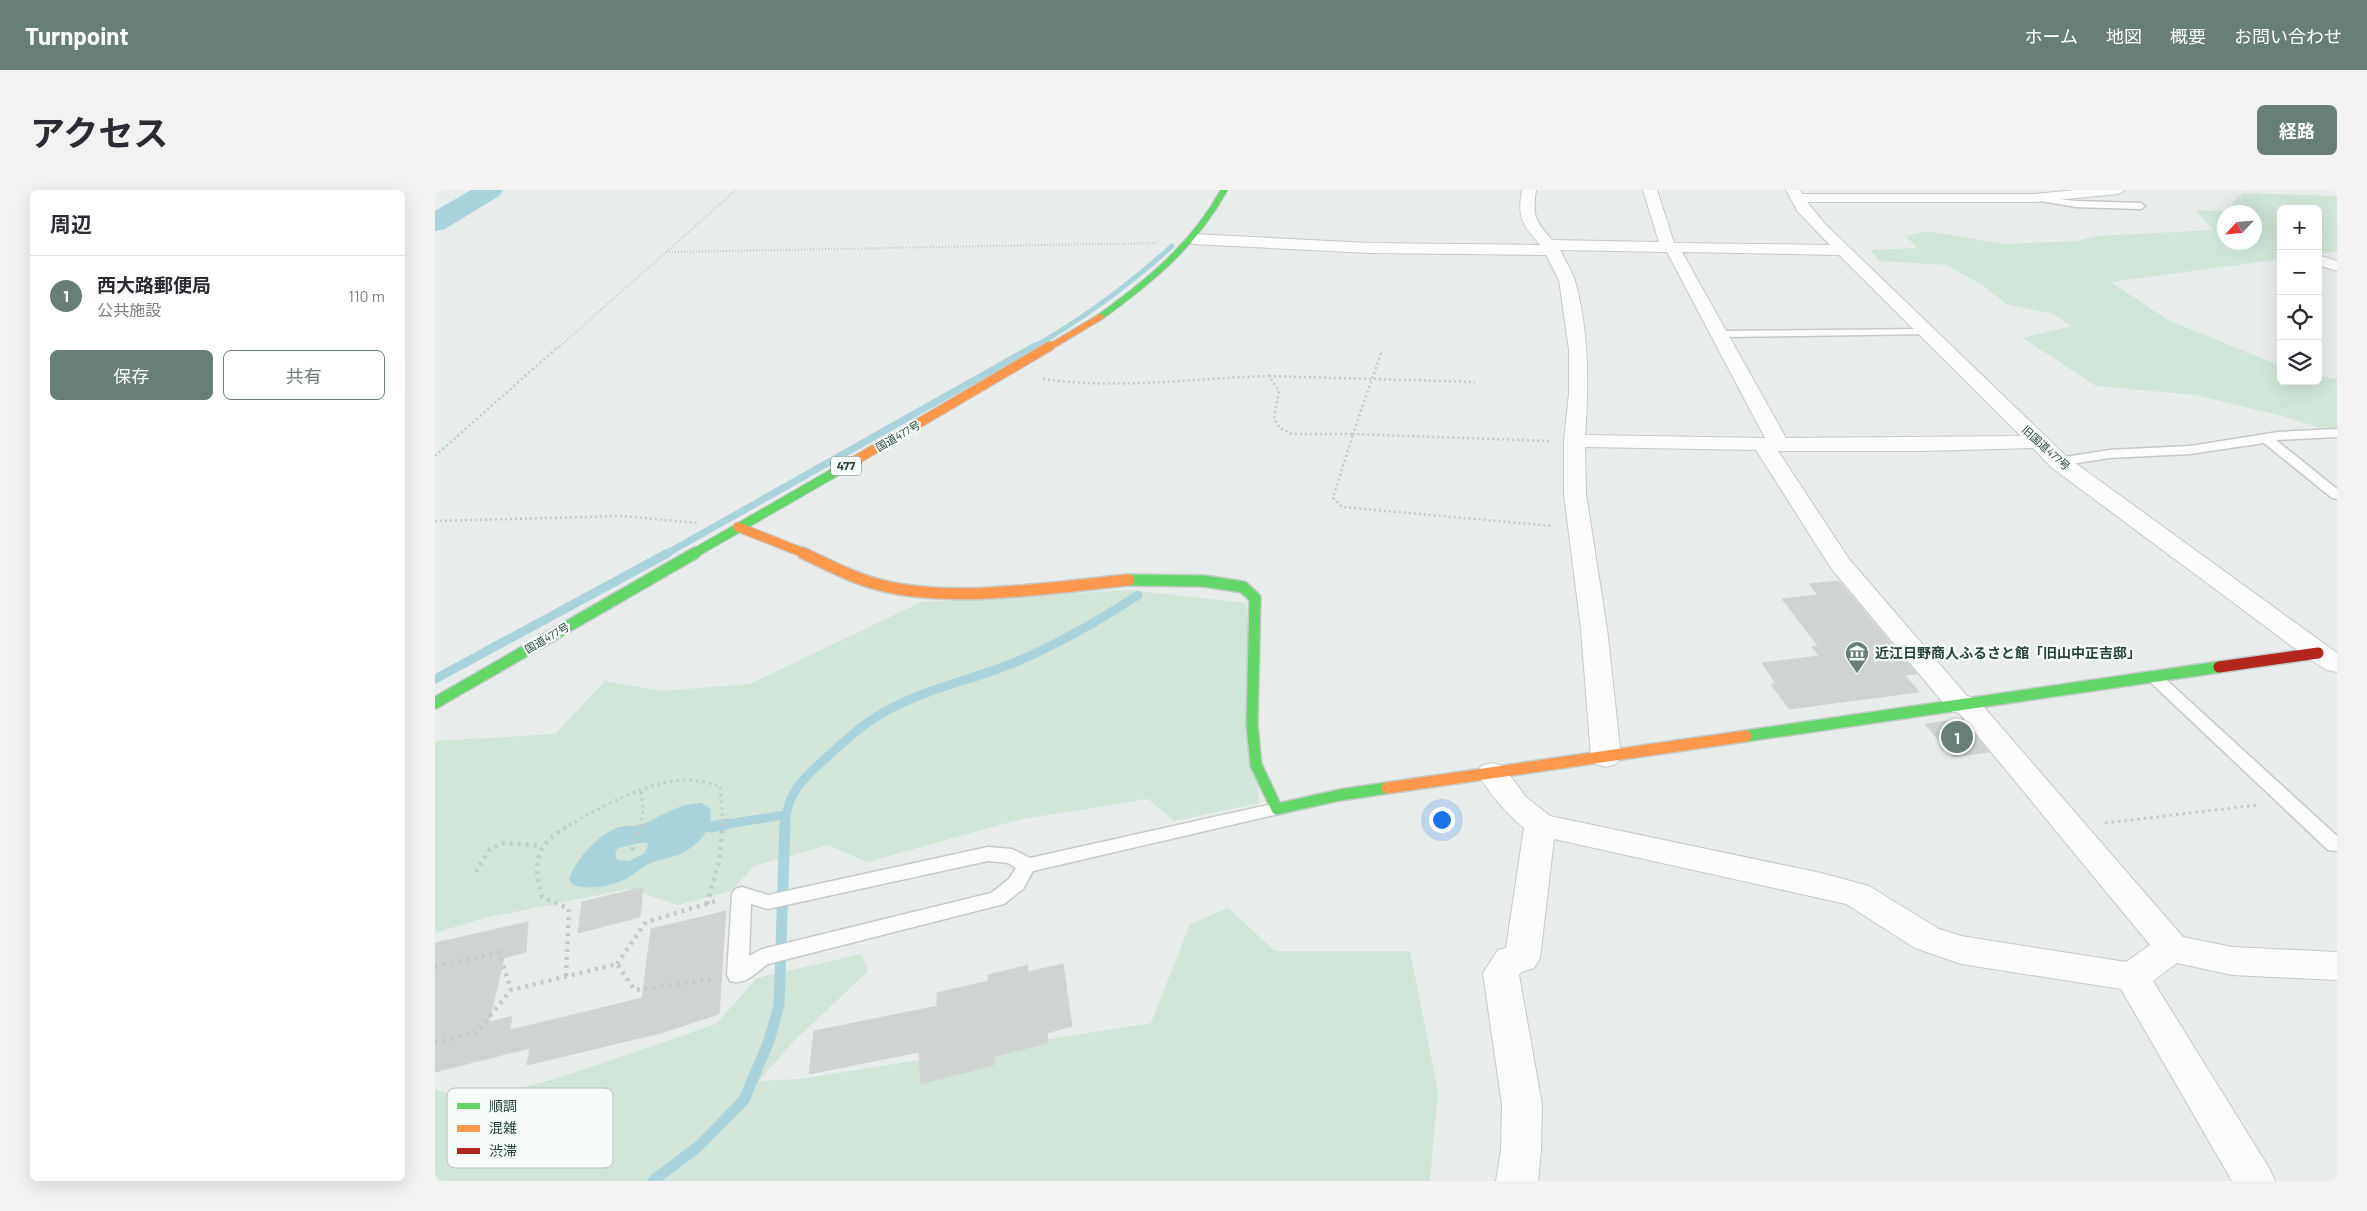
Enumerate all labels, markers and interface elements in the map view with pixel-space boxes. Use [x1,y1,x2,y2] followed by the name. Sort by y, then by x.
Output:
[25,21,129,50] text: Turnpoint
[2025,25,2078,47] text: ホーム
[2106,25,2142,47] text: 地図
[2170,25,2206,47] text: 概要
[2234,25,2342,47] text: お問い合わせ
[2257,105,2337,155] button: 経路
[30,111,168,153] text: アクセス
[2217,205,2262,250] north arrow
[2277,205,2322,385] map controls
[2277,205,2322,250] button: +
[50,211,92,236] text: 周辺
[2277,250,2322,295] button: −
[97,273,211,296] text: 西大路郵便局
[63,286,69,305] text: 1
[348,286,385,305] text: 110 m
[2277,295,2322,340] button: locate
[97,300,161,319] text: 公共施設
[2277,340,2322,385] button: layers
[50,350,213,400] button: 保存
[223,350,385,400] button: 共有
[873,418,922,453] street label: 国道477号
[2020,423,2073,473] street label: 旧国道477号
[831,456,861,476] road number: 477
[522,620,571,655] street label: 国道477号
[1844,640,1870,674] museum icon: 近江日野商人ふるさと館「旧山中正吉邸」
[1875,644,2141,661] place label: 近江日野商人ふるさと館「旧山中正吉邸」
[1941,718,1973,756] pin: 1
[1429,807,1455,833] your location
[447,1088,613,1168] legend
[489,1097,517,1114] text: 順調
[489,1119,517,1136] text: 混雑
[489,1142,517,1159] text: 渋滞

